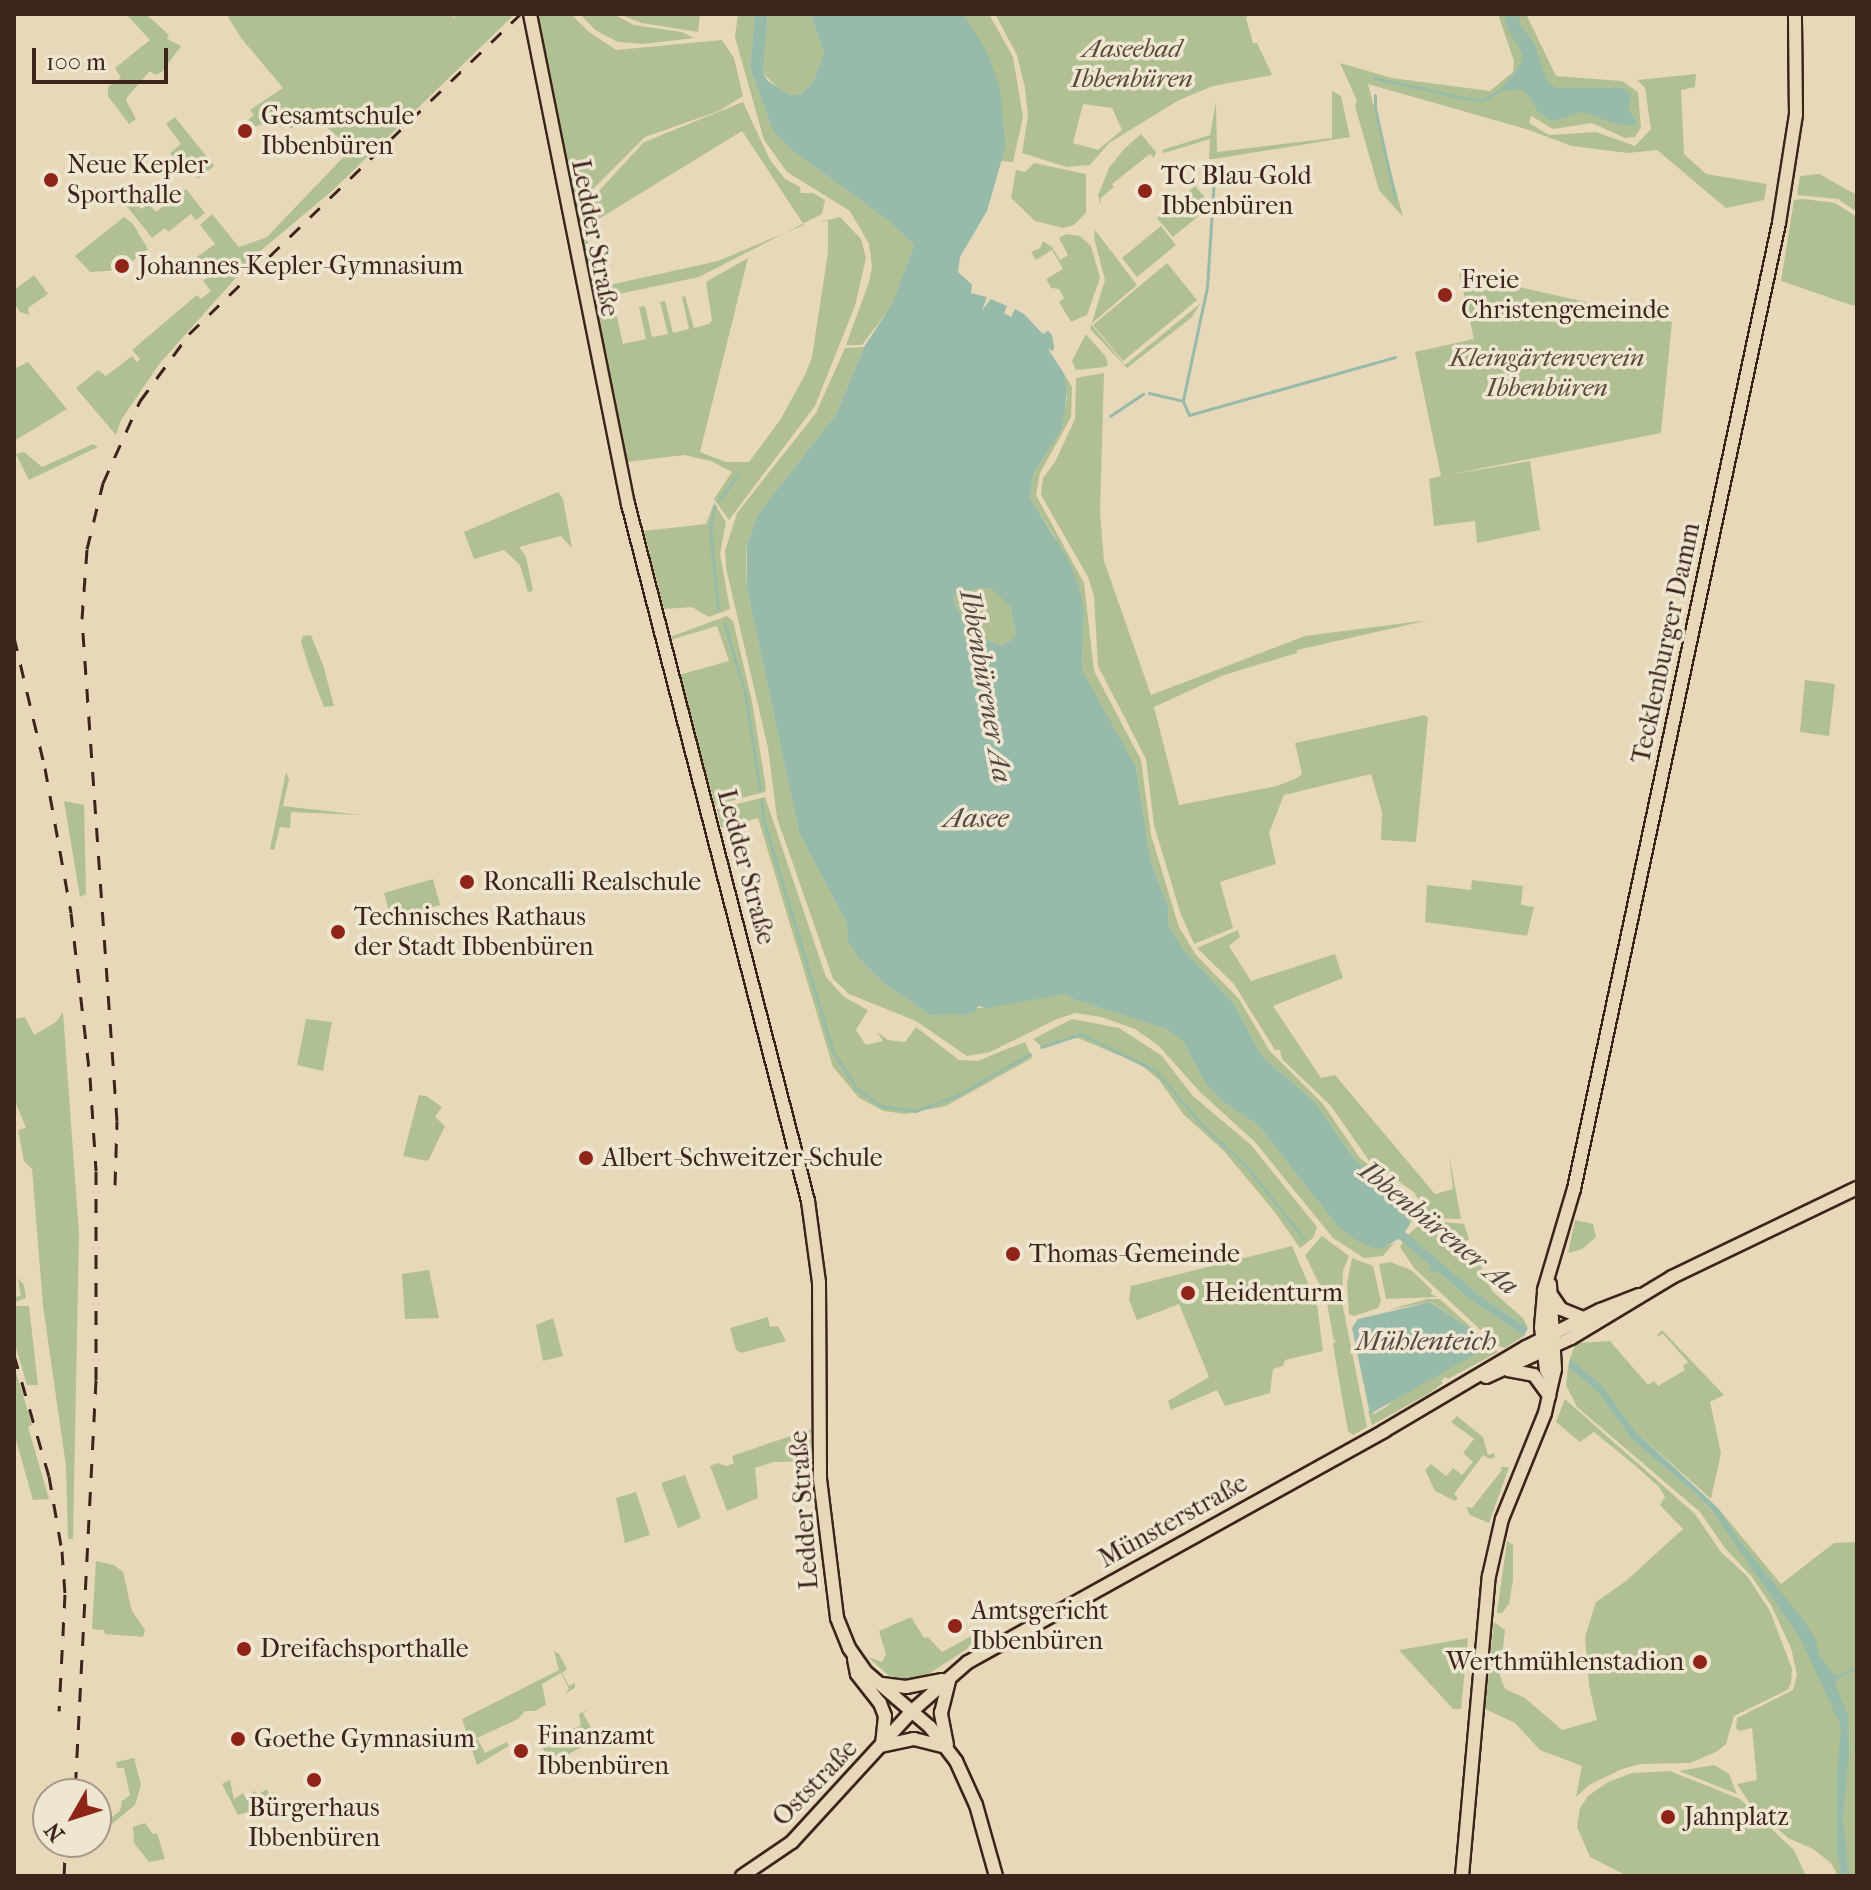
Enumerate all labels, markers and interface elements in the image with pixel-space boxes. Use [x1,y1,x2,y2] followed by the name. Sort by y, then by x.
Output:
[36,32,172,82] scale bar
[1071,33,1193,94] park label: Aaseebad Ibbenbüren
[46,48,106,76] text: 100 m
[261,100,414,162] place label: Gesamtschule Ibbenbüren
[236,122,254,140] marker: Gesamtschule Ibbenbüren
[67,149,208,210] place label: Neue Kepler Sporthalle
[564,157,626,319] street label: Ledder Straße
[1161,160,1312,222] place label: TC Blau-Gold Ibbenbüren
[42,171,60,189] marker: Neue Kepler Sporthalle
[1136,182,1154,200] marker: TC Blau-Gold Ibbenbüren
[138,250,463,282] place label: Johannes-Kepler-Gymnasium
[113,257,131,275] marker: Johannes-Kepler-Gymnasium
[1461,264,1669,326] place label: Freie Christengemeinde
[1436,286,1454,304] marker: Freie Christengemeinde
[1450,342,1644,404] park label: Kleingärtenverein Ibbenbüren
[1625,520,1707,766] street label: Tecklenburger Damm
[953,587,1019,785] water label: Ibbenbürener Aa
[710,786,782,948] street label: Ledder Straße
[943,801,1009,835] water label: Aasee
[483,866,701,898] place label: Roncalli Realschule
[458,873,476,891] marker: Roncalli Realschule
[354,901,593,962] place label: Technisches Rathaus der Stadt Ibbenbüren
[329,923,347,941] marker: Technisches Rathaus der Stadt Ibbenbüren
[602,1142,883,1174] place label: Albert-Schweitzer-Schule
[577,1149,595,1167] marker: Albert-Schweitzer-Schule
[1353,1154,1525,1302] water label: Ibbenbürener Aa
[1029,1238,1240,1270] place label: Thomas-Gemeinde
[1004,1245,1022,1263] marker: Thomas-Gemeinde
[1204,1277,1343,1309] place label: Heidenturm
[1179,1284,1197,1302] marker: Heidenturm
[1356,1324,1496,1358] water label: Mühlenteich
[783,1429,825,1591] street label: Ledder Straße
[1093,1467,1253,1575] street label: Münsterstraße
[971,1595,1108,1656] place label: Amtsgericht Ibbenbüren
[946,1617,964,1635] marker: Amtsgericht Ibbenbüren
[260,1633,469,1665] place label: Dreifachsporthalle
[235,1640,253,1658] marker: Dreifachsporthalle
[1446,1646,1684,1678] place label: Werthmühlenstadion
[1691,1653,1709,1671] marker: Werthmühlenstadion
[537,1720,669,1782] place label: Finanzamt Ibbenbüren
[254,1723,475,1755] place label: Goethe Gymnasium
[229,1730,247,1748] marker: Goethe Gymnasium
[766,1733,864,1833] street label: Oststraße
[512,1742,530,1760] marker: Finanzamt Ibbenbüren
[305,1771,323,1789] marker: Bürgerhaus Ibbenbüren
[32,1778,112,1858] north arrow
[248,1792,380,1854] place label: Bürgerhaus Ibbenbüren
[1684,1801,1789,1833] place label: Jahnplatz
[1659,1808,1677,1826] marker: Jahnplatz
[40,1817,70,1847] text: N

